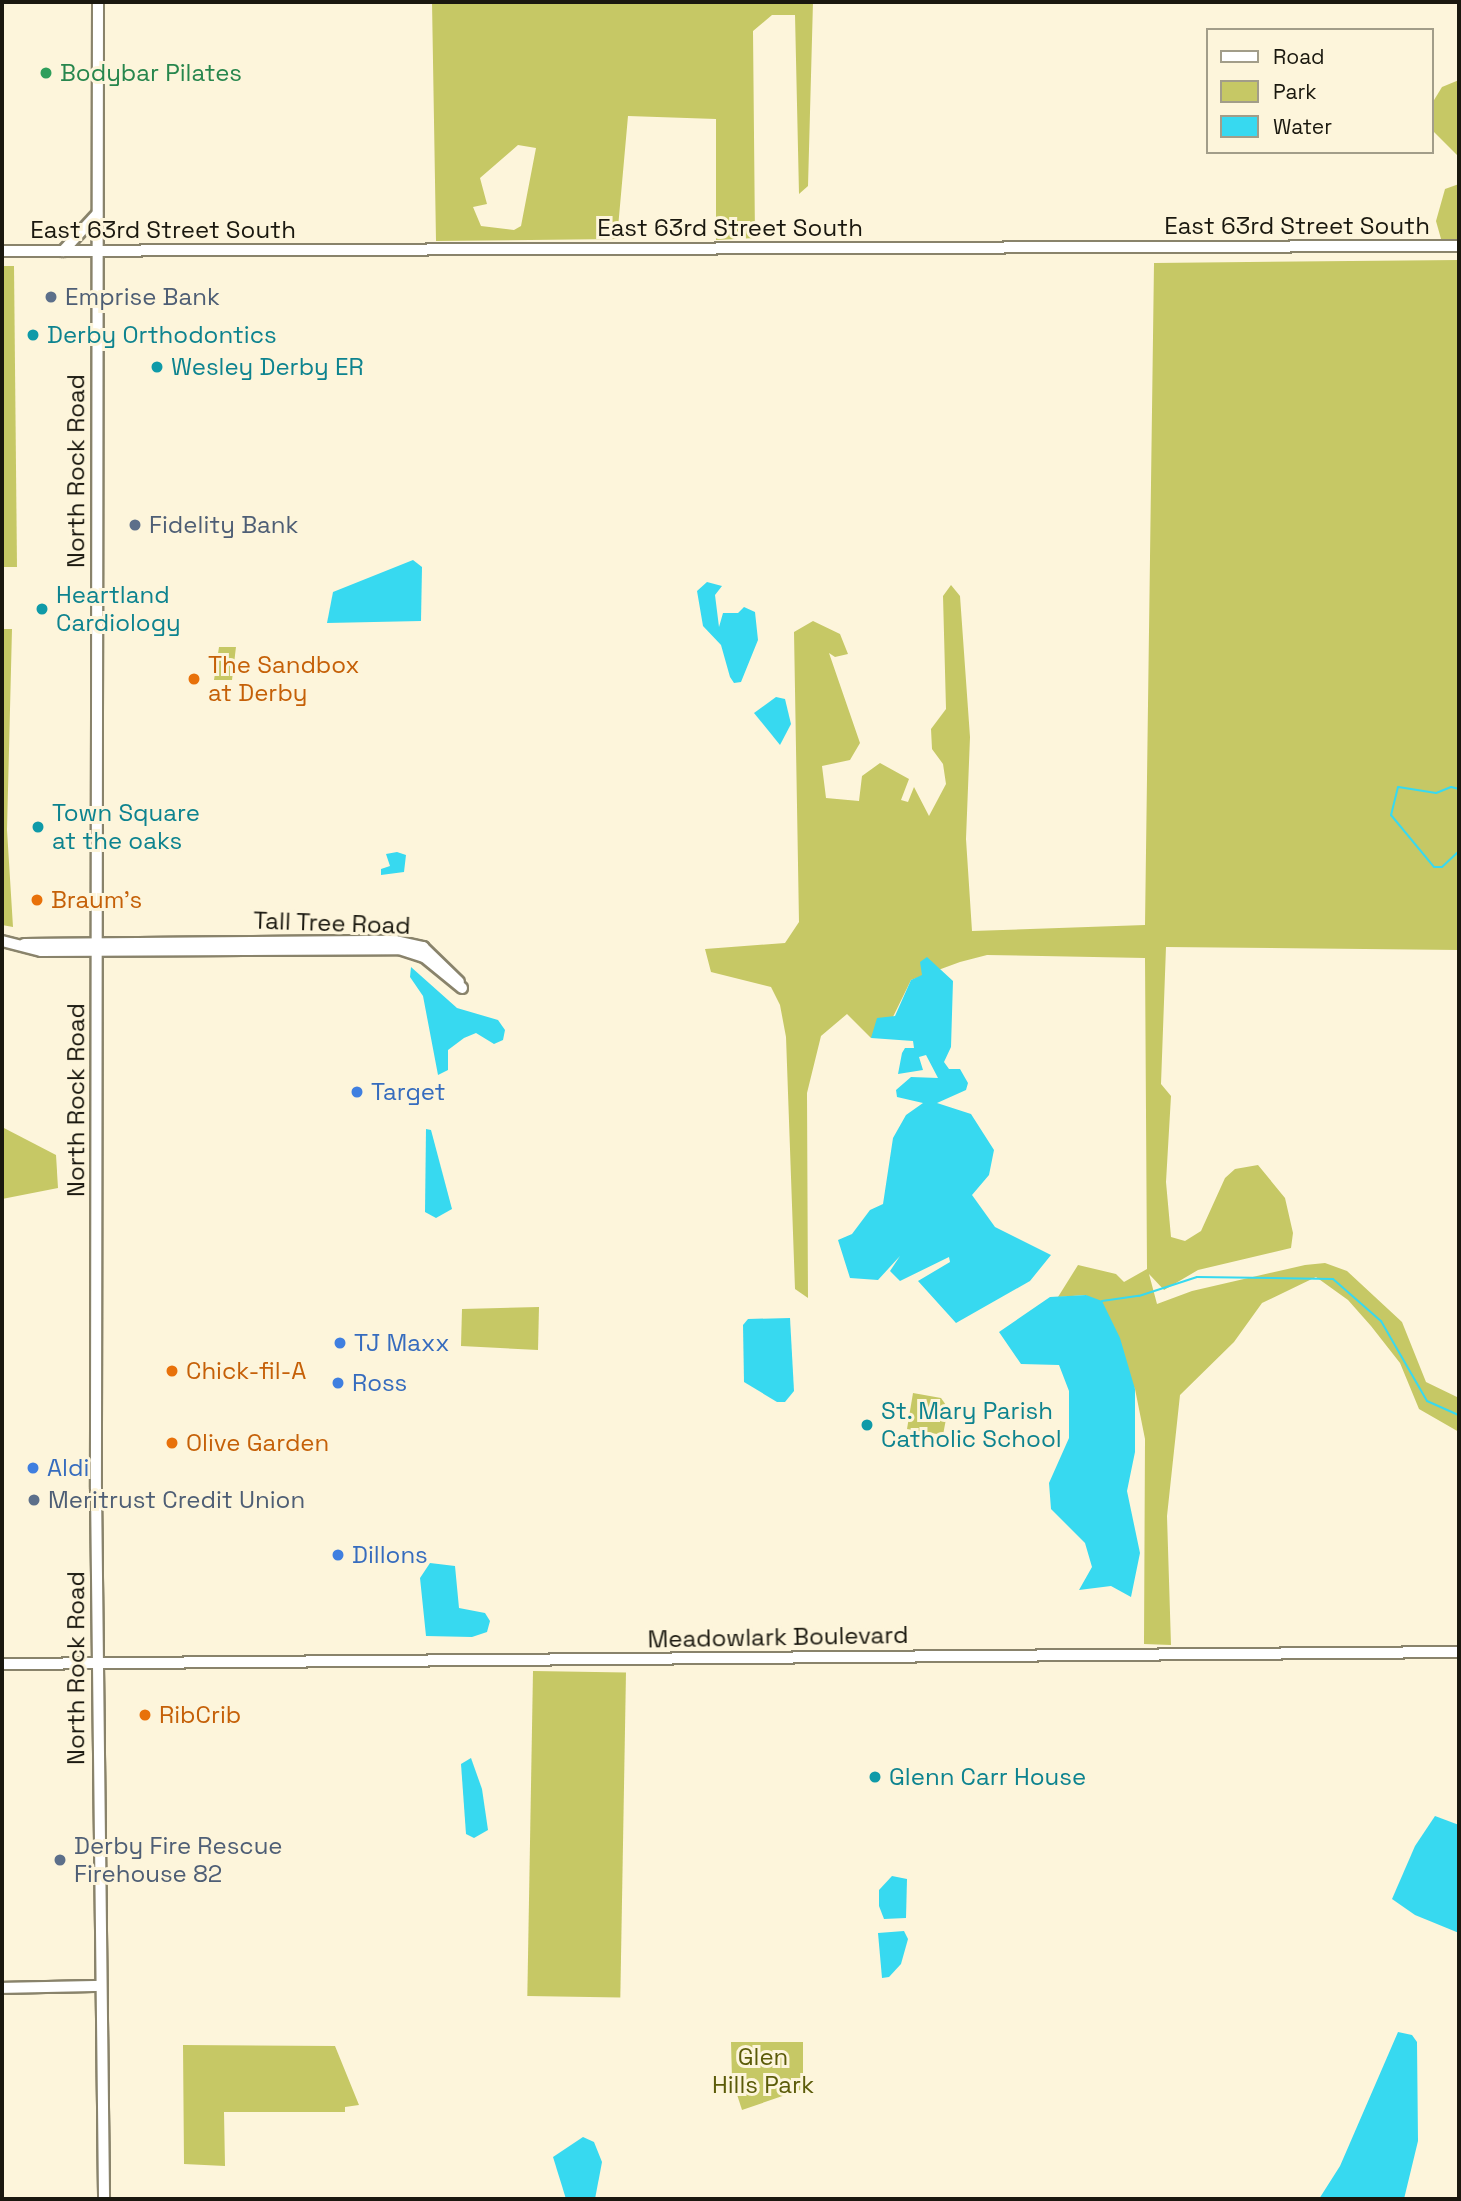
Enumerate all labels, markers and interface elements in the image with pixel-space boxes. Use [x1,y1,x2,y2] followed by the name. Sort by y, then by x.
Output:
[1206,28,1433,154] legend
[1273,43,1325,70] text: Road
[60,59,242,87] place label: Bodybar Pilates
[38,65,54,81] marker: Bodybar Pilates
[1273,78,1317,105] text: Park
[1273,113,1332,140] text: Water
[1164,212,1430,240] street label: East 63rd Street South
[597,214,863,242] street label: East 63rd Street South
[30,216,296,244] street label: East 63rd Street South
[65,283,220,311] place label: Emprise Bank
[43,289,59,305] marker: Emprise Bank
[47,321,277,349] place label: Derby Orthodontics
[25,327,41,343] marker: Derby Orthodontics
[171,353,364,381] place label: Wesley Derby ER
[149,359,165,375] marker: Wesley Derby ER
[62,374,90,568] street label: North Rock Road
[149,511,298,539] place label: Fidelity Bank
[127,517,143,533] marker: Fidelity Bank
[56,581,181,637] place label: Heartland Cardiology
[34,601,50,617] marker: Heartland Cardiology
[208,651,360,707] place label: The Sandbox at Derby
[186,671,202,687] marker: The Sandbox at Derby
[52,799,200,855] place label: Town Square at the oaks
[30,819,46,835] marker: Town Square at the oaks
[51,886,142,914] place label: Braum's
[29,892,45,908] marker: Braum's
[252,906,412,940] street label: Tall Tree Road
[62,1003,90,1197] street label: North Rock Road
[371,1078,446,1106] place label: Target
[349,1084,365,1100] marker: Target
[354,1329,449,1357] place label: TJ Maxx
[332,1335,348,1351] marker: TJ Maxx
[186,1357,306,1385] place label: Chick-fil-A
[164,1363,180,1379] marker: Chick-fil-A
[352,1369,407,1397] place label: Ross
[330,1375,346,1391] marker: Ross
[881,1397,1062,1453] place label: St. Mary Parish Catholic School
[859,1417,875,1433] marker: St. Mary Parish Catholic School
[186,1429,329,1457] place label: Olive Garden
[164,1435,180,1451] marker: Olive Garden
[47,1454,89,1482] place label: Aldi
[25,1460,41,1476] marker: Aldi
[48,1486,305,1514] place label: Meritrust Credit Union
[26,1492,42,1508] marker: Meritrust Credit Union
[352,1541,428,1569] place label: Dillons
[330,1547,346,1563] marker: Dillons
[62,1571,90,1765] street label: North Rock Road
[647,1620,909,1654] street label: Meadowlark Boulevard
[159,1701,241,1729] place label: RibCrib
[137,1707,153,1723] marker: RibCrib
[889,1763,1086,1791] place label: Glenn Carr House
[867,1769,883,1785] marker: Glenn Carr House
[74,1832,283,1888] place label: Derby Fire Rescue Firehouse 82
[52,1852,68,1868] marker: Derby Fire Rescue Firehouse 82
[712,2043,814,2099] park label: Glen Hills Park

